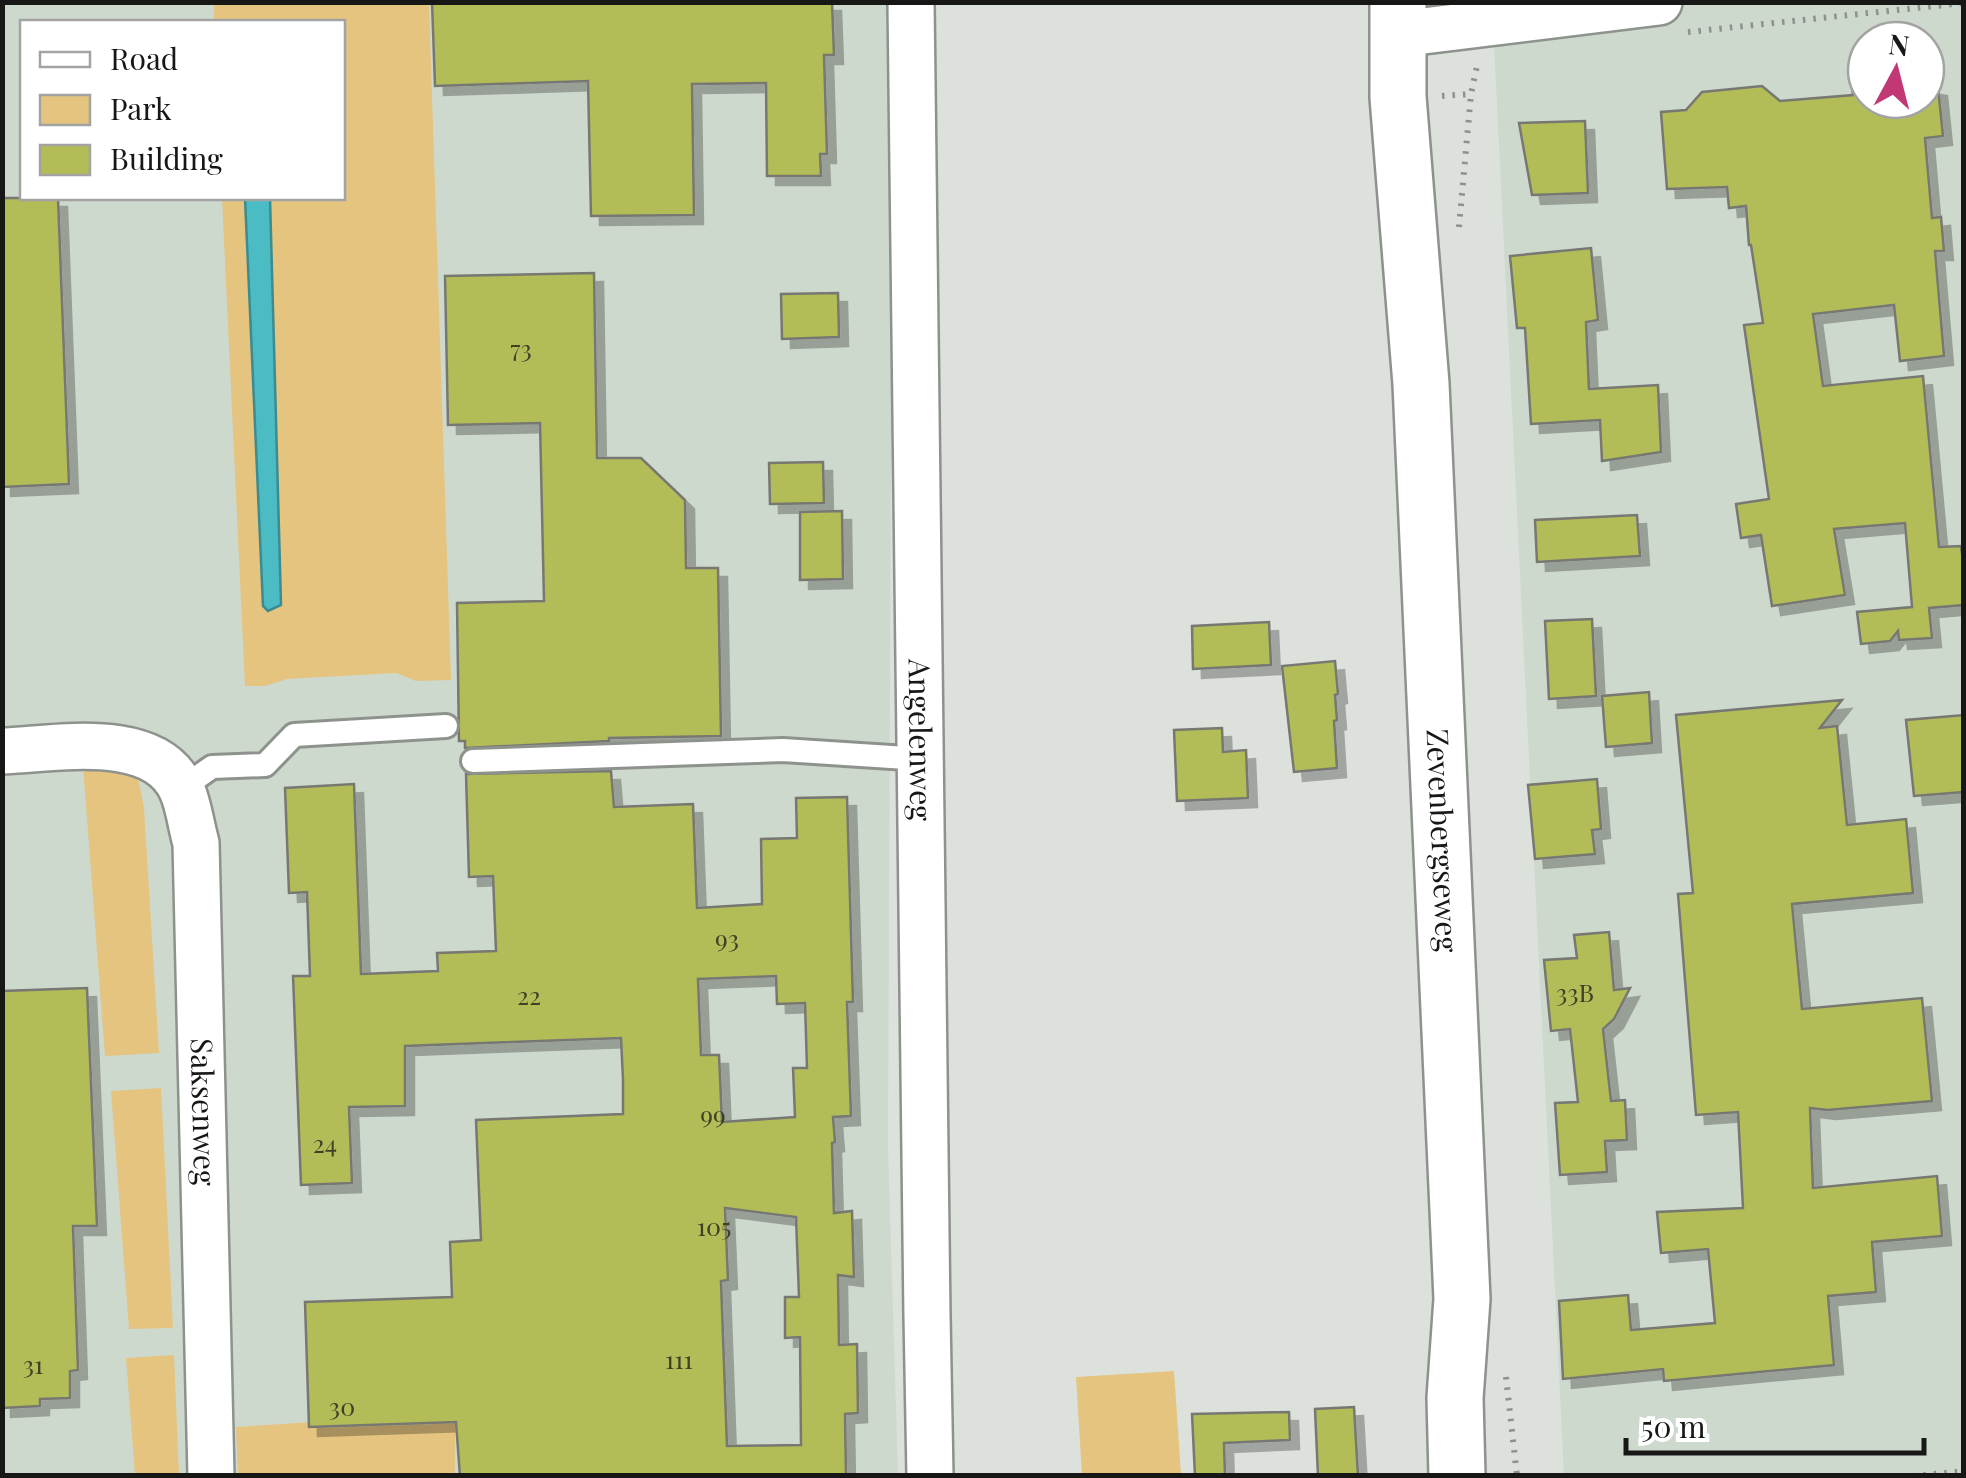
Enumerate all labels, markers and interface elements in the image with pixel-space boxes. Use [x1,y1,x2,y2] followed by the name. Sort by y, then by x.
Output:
[20,20,345,200] legend
[1846,20,1946,120] north arrow
[1887,24,1912,63] text: N
[110,38,178,78] text: Road
[110,88,172,128] text: Park
[110,138,223,178] text: Building
[510,331,532,364] house number: 73
[901,658,942,821] street label: Angelenweg
[1418,728,1468,953] street label: Zevenbergseweg
[715,921,739,954] house number: 93
[1556,975,1594,1008] house number: 33B
[517,978,541,1011] house number: 22
[183,1038,226,1186] street label: Saksenweg
[700,1097,726,1130] house number: 99
[313,1126,337,1159] house number: 24
[697,1209,731,1242] house number: 105
[665,1342,693,1375] house number: 111
[23,1347,43,1380] house number: 31
[329,1389,355,1422] house number: 30
[1626,1393,1924,1455] scale bar
[1641,1406,1706,1446] text: 50 m

